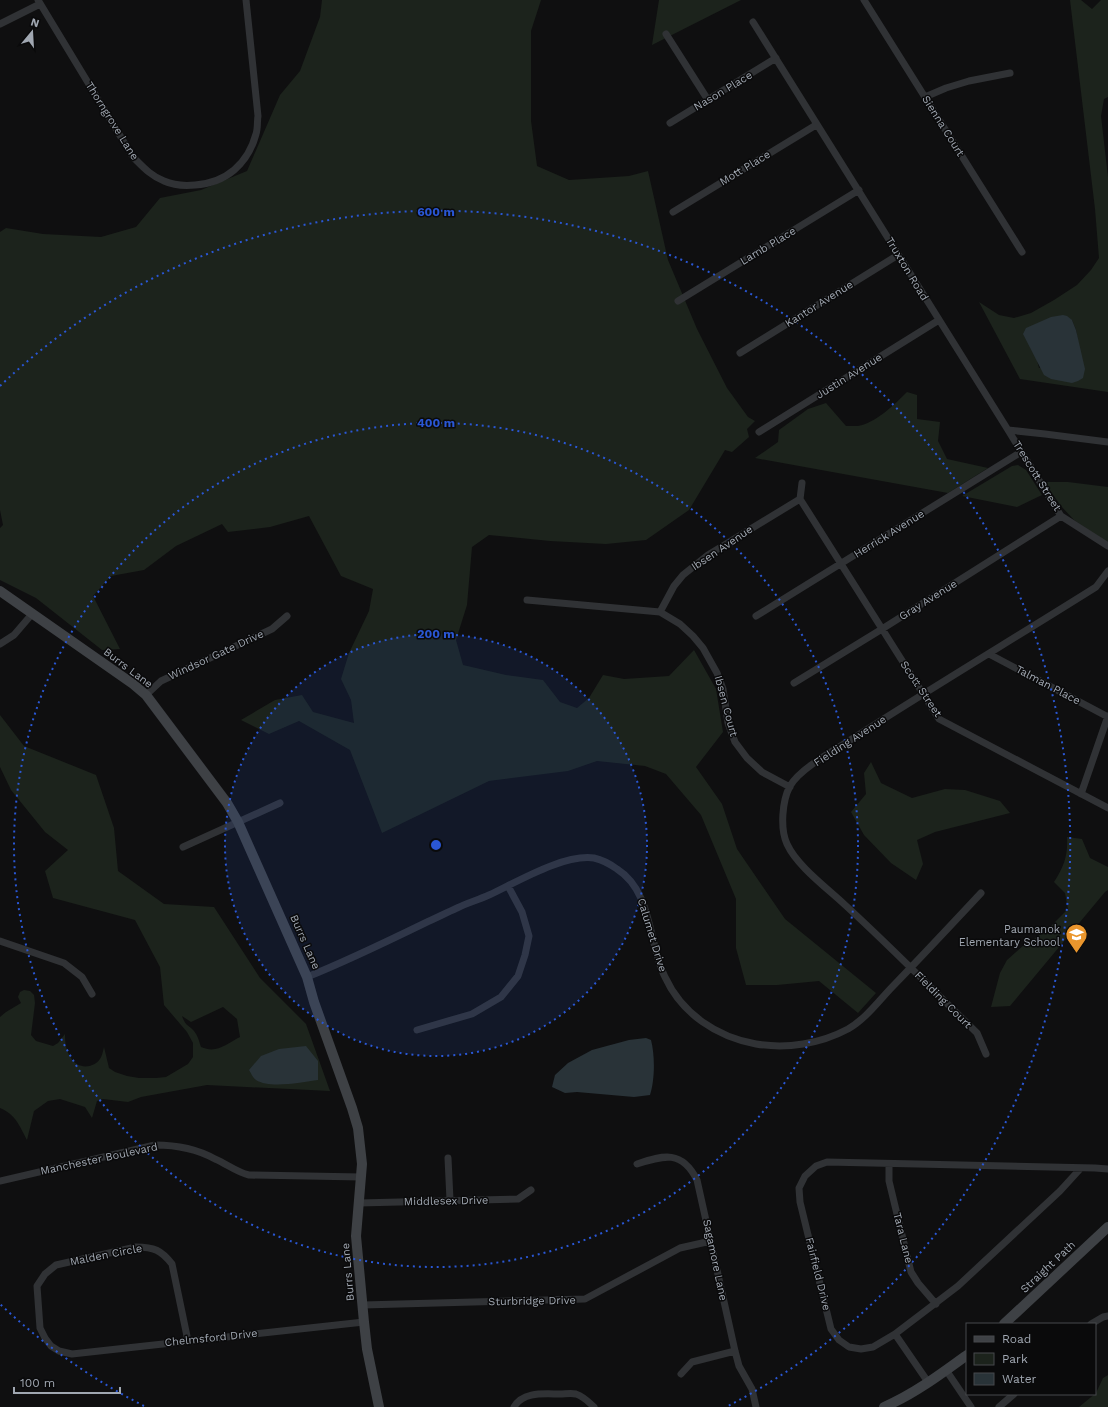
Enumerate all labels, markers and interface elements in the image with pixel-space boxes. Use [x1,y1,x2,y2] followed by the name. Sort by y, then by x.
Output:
[12,12,52,52] north arrow
[29,16,41,30] text: N
[691,68,755,114] street label: Nason Place
[83,80,141,162] street label: Thorngrove Lane
[919,93,967,159] street label: Sienna Court
[717,148,773,188] street label: Mott Place
[417,205,455,219] text: 600 m
[738,224,798,268] street label: Lamb Place
[883,235,931,303] street label: Truxton Road
[783,278,855,330] street label: Kantor Avenue
[814,351,884,401] street label: Justin Avenue
[417,416,455,430] text: 400 m
[1010,438,1064,514] street label: Trescott Street
[851,507,927,561] street label: Herrick Avenue
[689,523,755,573] street label: Ibsen Avenue
[897,577,959,623] street label: Gray Avenue
[166,627,266,683] street label: Windsor Gate Drive
[417,627,455,641] text: 200 m
[101,645,155,691] street label: Burrs Lane
[897,658,945,720] street label: Scott Street
[1014,663,1082,707] street label: Talman Place
[712,674,740,738] street label: Ibsen Court
[811,713,889,769] street label: Fielding Avenue
[429,838,443,852] centre of rings
[635,897,669,973] street label: Calumet Drive
[287,913,323,971] street label: Burrs Lane
[1063,922,1089,955] school or university icon: Paumanok Elementary School
[959,923,1061,949] place label: Paumanok Elementary School
[912,969,974,1031] street label: Fielding Court
[39,1140,159,1178] street label: Manchester Boulevard
[404,1194,488,1208] street label: Middlesex Drive
[890,1211,916,1265] street label: Tara Lane
[700,1218,730,1302] street label: Sagamore Lane
[803,1236,833,1312] street label: Fairfield Drive
[1018,1238,1078,1296] street label: Straight Path
[69,1242,143,1268] street label: Malden Circle
[339,1242,357,1302] street label: Burrs Lane
[488,1294,576,1308] street label: Sturbridge Drive
[966,1323,1096,1395] legend
[164,1327,258,1349] street label: Chelmsford Drive
[1002,1332,1031,1346] text: Road
[1002,1352,1028,1366] text: Park
[14,1369,120,1395] scale bar
[1002,1372,1037,1386] text: Water
[20,1376,55,1390] text: 100 m

